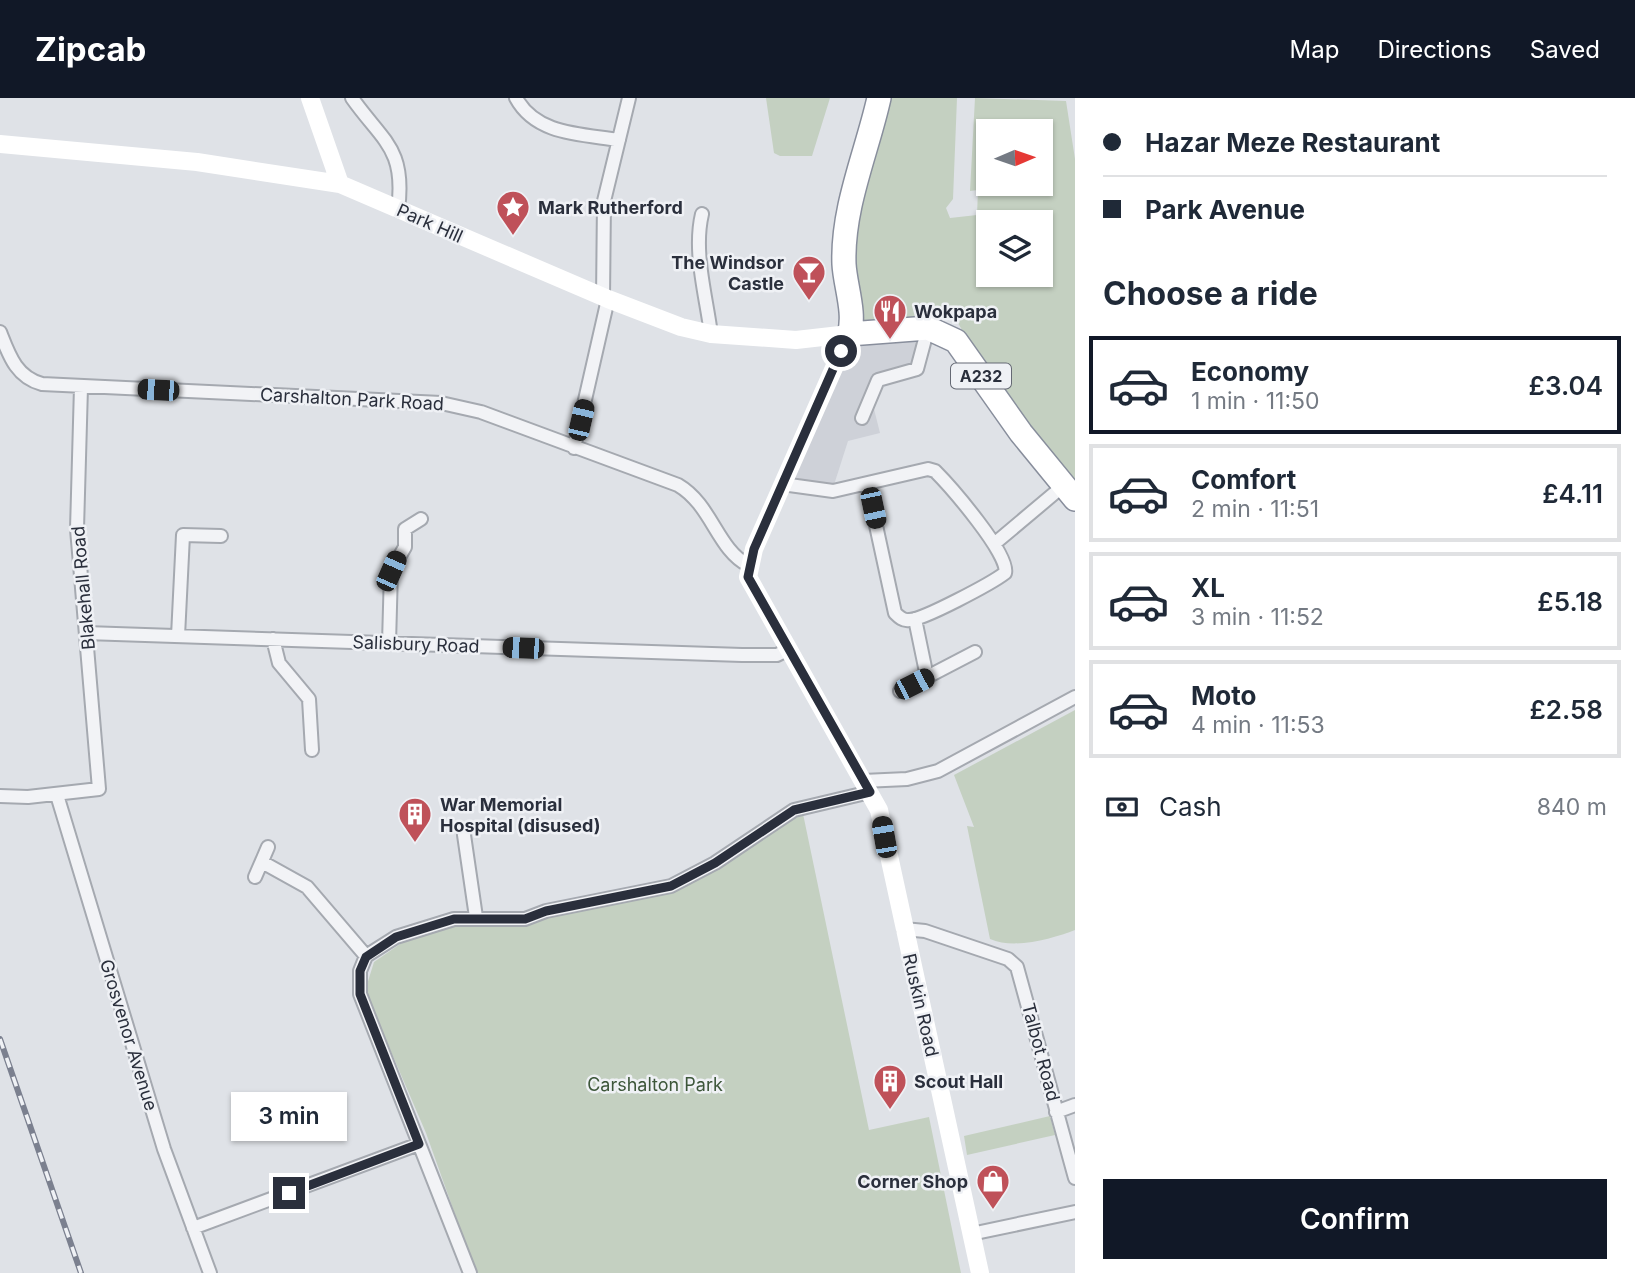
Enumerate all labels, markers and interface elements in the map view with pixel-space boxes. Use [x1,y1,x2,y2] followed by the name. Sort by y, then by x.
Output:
[35,29,146,69] text: Zipcab
[1290,35,1339,64] text: Map
[1377,35,1492,64] text: Directions
[1530,35,1600,64] text: Saved
[976,119,1054,196] north arrow
[976,119,1053,287] map controls
[1145,127,1440,158] text: Hazar Meze Restaurant
[494,188,532,237] place icon: Mark Rutherford
[1145,194,1305,225] text: Park Avenue
[538,197,683,218] place label: Mark Rutherford
[394,199,466,247] street label: Park Hill
[976,210,1053,287] button: layers
[671,252,784,294] place label: The Windsor Castle
[790,253,828,302] bar icon: The Windsor Castle
[1103,274,1318,313] text: Choose a ride
[871,292,909,341] restaurant icon: Wokpapa
[914,301,997,322] place label: Wokpapa
[825,335,857,367] route start
[1107,354,1170,417] icon: car
[1191,356,1309,387] text: Economy
[951,364,1011,388] road number: A232
[1529,370,1603,401] text: £3.04
[137,378,180,402] car
[260,384,444,414] street label: Carshalton Park Road
[1191,387,1320,415] text: 1 min · 11:50
[567,397,596,443] car
[1107,462,1170,525] icon: car
[1191,464,1296,495] text: Comfort
[1542,478,1603,509] text: £4.11
[859,485,888,531] car
[1191,495,1319,523] text: 2 min · 11:51
[67,525,99,651] street label: Blakehall Road
[373,548,410,594] car
[1107,570,1170,633] icon: car
[1191,572,1225,603] text: XL
[1537,586,1603,617] text: £5.18
[1191,603,1324,631] text: 3 min · 11:52
[352,631,480,657] street label: Salisbury Road
[502,637,545,659] car
[891,665,938,703] car
[1107,678,1170,741] icon: car
[1191,680,1256,711] text: Moto
[1529,694,1603,725] text: £2.58
[1191,711,1325,739] text: 4 min · 11:53
[1103,788,1141,826] icon: cash
[1159,791,1222,822] text: Cash
[1537,793,1607,821] text: 840 m
[440,794,601,836] place label: War Memorial Hospital (disused)
[396,795,434,844] building icon: War Memorial Hospital (disused)
[871,814,898,860] car
[899,951,943,1059] street label: Ruskin Road
[96,957,162,1113] street label: Grosvenor Avenue
[1018,1001,1064,1103] street label: Talbot Road
[871,1062,909,1111] building icon: Scout Hall
[914,1071,1003,1092] place label: Scout Hall
[587,1074,723,1095] park label: Carshalton Park
[231,1091,347,1140] callout: 3 min
[258,1102,320,1130] text: 3 min
[974,1162,1012,1211] shop icon: Corner Shop
[857,1171,968,1192] place label: Corner Shop
[273,1177,305,1209] route end
[1103,1179,1607,1259] button: Confirm

